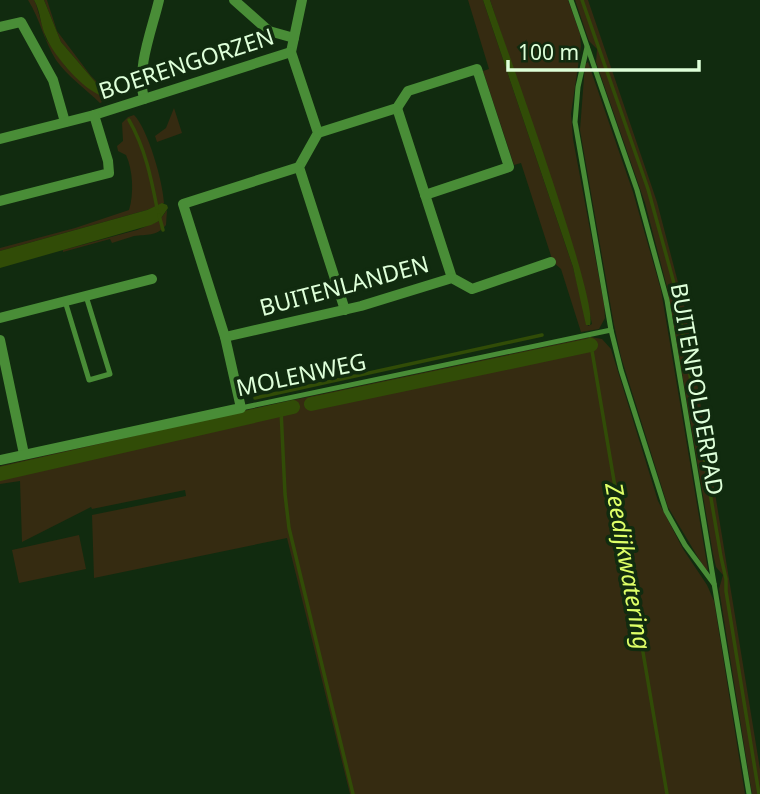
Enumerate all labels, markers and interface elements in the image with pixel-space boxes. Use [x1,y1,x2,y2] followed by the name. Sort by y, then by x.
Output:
[94,20,278,106] street label: BOERENGORZEN
[508,28,699,72] scale bar
[518,38,579,66] text: 100 m
[256,247,432,323] street label: BUITENLANDEN
[664,281,732,497] street label: BUITENPOLDERPAD
[233,345,369,403] street label: MOLENWEG
[598,479,660,652] water label: Zeedijkwatering

